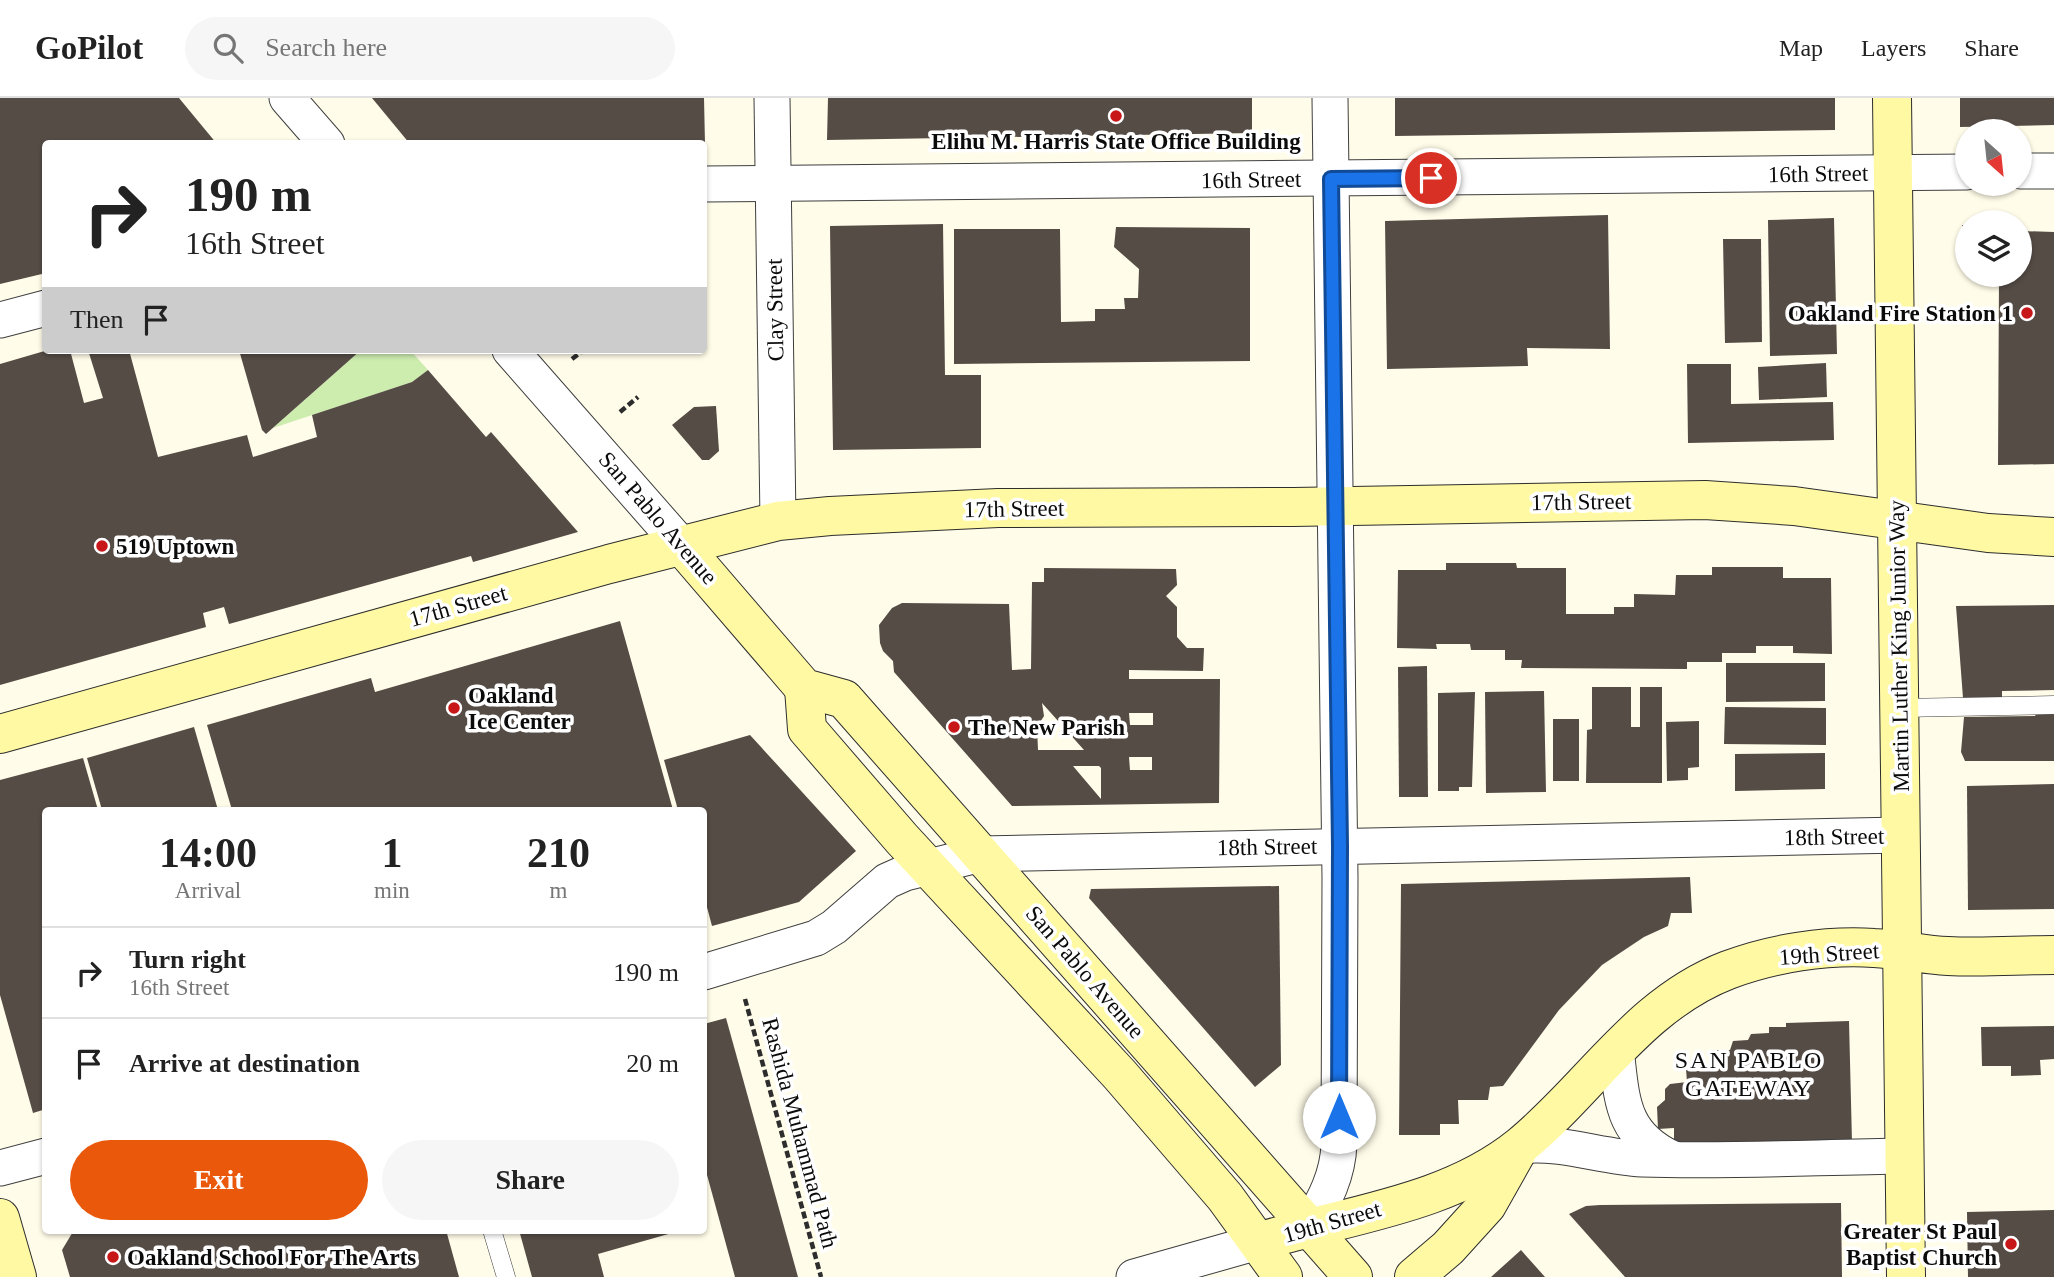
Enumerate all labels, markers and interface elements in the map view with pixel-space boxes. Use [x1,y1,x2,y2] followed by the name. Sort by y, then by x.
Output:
[185,17,675,80] search box
[209,29,247,67] icon: search
[35,30,143,66] text: GoPilot
[265,33,387,62] text: Search here
[1779,35,1823,61] text: Map
[1861,35,1926,61] text: Layers
[1964,35,2019,61] text: Share
[1108,108,1124,124] marker: Elihu M. Harris State Office Building
[1955,119,2032,196] north arrow
[1955,119,2032,287] map controls
[931,129,1301,154] place label: Elihu M. Harris State Office Building
[1401,148,1461,208] pin
[1412,159,1450,197] icon: arrive
[1768,161,1869,187] street label: 16th Street
[185,167,312,222] text: 190 m
[1201,167,1302,193] street label: 16th Street
[70,168,161,259] icon: right
[1955,210,2032,287] button: layers
[185,225,325,261] text: 16th Street
[762,258,788,362] street label: Clay Street
[137,301,175,339] icon: arrive
[1788,301,2013,326] place label: Oakland Fire Station 1
[70,305,123,334] text: Then
[2019,305,2035,321] marker: Oakland Fire Station 1
[594,447,722,589] street label: San Pablo Avenue
[1531,489,1632,515] street label: 17th Street
[964,496,1065,522] street label: 17th Street
[1884,500,1914,792] street label: Martin Luther King Junior Way
[116,534,234,559] place label: 519 Uptown
[94,538,110,554] marker: 519 Uptown
[406,580,510,632] street label: 17th Street
[468,683,571,734] place label: Oakland Ice Center
[446,700,462,716] marker: Oakland Ice Center
[968,715,1125,740] place label: The New Parish
[946,719,962,735] marker: The New Parish
[1784,824,1885,850] street label: 18th Street
[159,830,257,876] text: 14:00
[381,830,402,876] text: 1
[527,830,590,876] text: 210
[1217,834,1318,860] street label: 18th Street
[175,878,241,903] text: Arrival
[374,878,410,903] text: min
[549,878,567,903] text: m
[1021,901,1149,1043] street label: San Pablo Avenue
[1778,938,1880,970] street label: 19th Street
[129,945,246,974] text: Turn right
[70,954,108,992] icon: right
[613,958,679,987] text: 190 m
[129,975,229,1000] text: 16th Street
[757,1015,843,1251] street label: Rashida Muhammad Path
[70,1045,108,1083] icon: arrive
[1675,1047,1823,1101] district label: SAN PABLO GATEWAY
[129,1049,360,1078] text: Arrive at destination
[626,1049,679,1078] text: 20 m
[1302,1080,1376,1154] position arrow
[70,1140,368,1220] button: Exit
[382,1140,679,1220] button: Share
[1280,1196,1384,1248] street label: 19th Street
[1843,1219,1997,1270] place label: Greater St Paul Baptist Church
[2003,1236,2019,1252] marker: Greater St Paul Baptist Church
[127,1245,416,1270] place label: Oakland School For The Arts
[105,1249,121,1265] marker: Oakland School For The Arts

